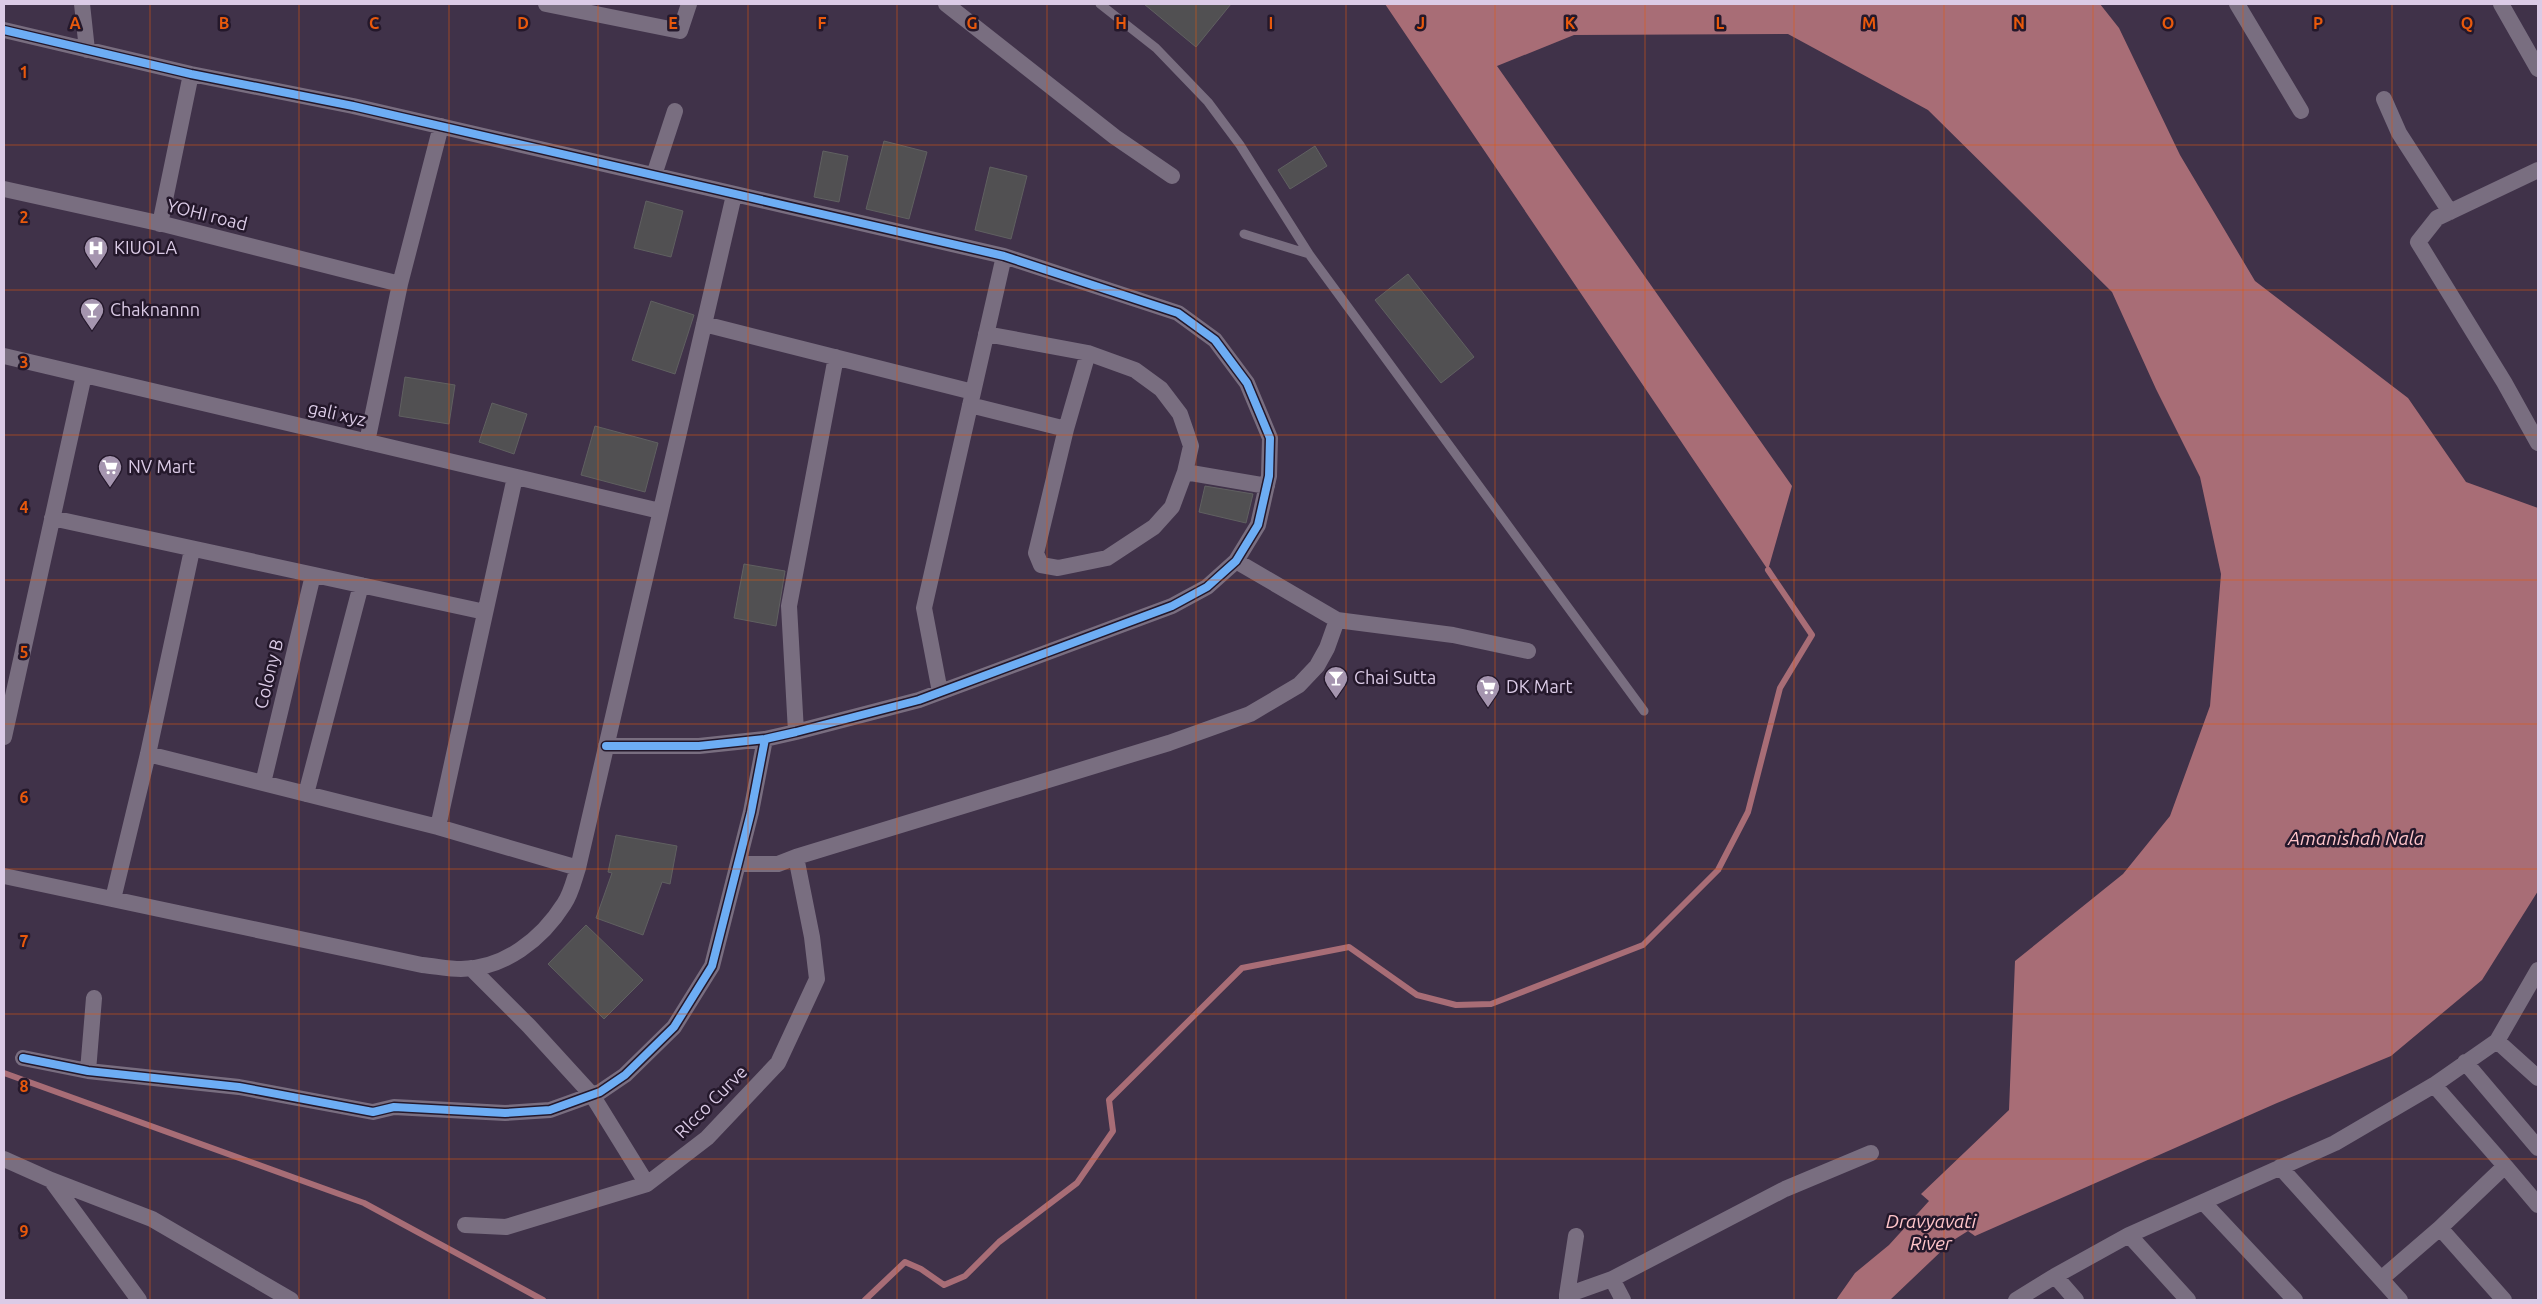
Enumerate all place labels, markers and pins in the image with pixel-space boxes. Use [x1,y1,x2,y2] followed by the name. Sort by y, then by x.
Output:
[83,235,109,269] hospital icon: KIUOLA
[114,237,177,257] place label: KIUOLA
[79,297,105,331] bar icon: Chaknannn
[110,299,200,319] place label: Chaknannn
[97,454,123,488] supermarket icon: NV Mart
[128,456,195,476] place label: NV Mart
[1323,665,1349,699] bar icon: Chai Sutta
[1354,667,1436,687] place label: Chai Sutta
[1475,674,1501,708] supermarket icon: DK Mart
[1506,676,1573,696] place label: DK Mart

